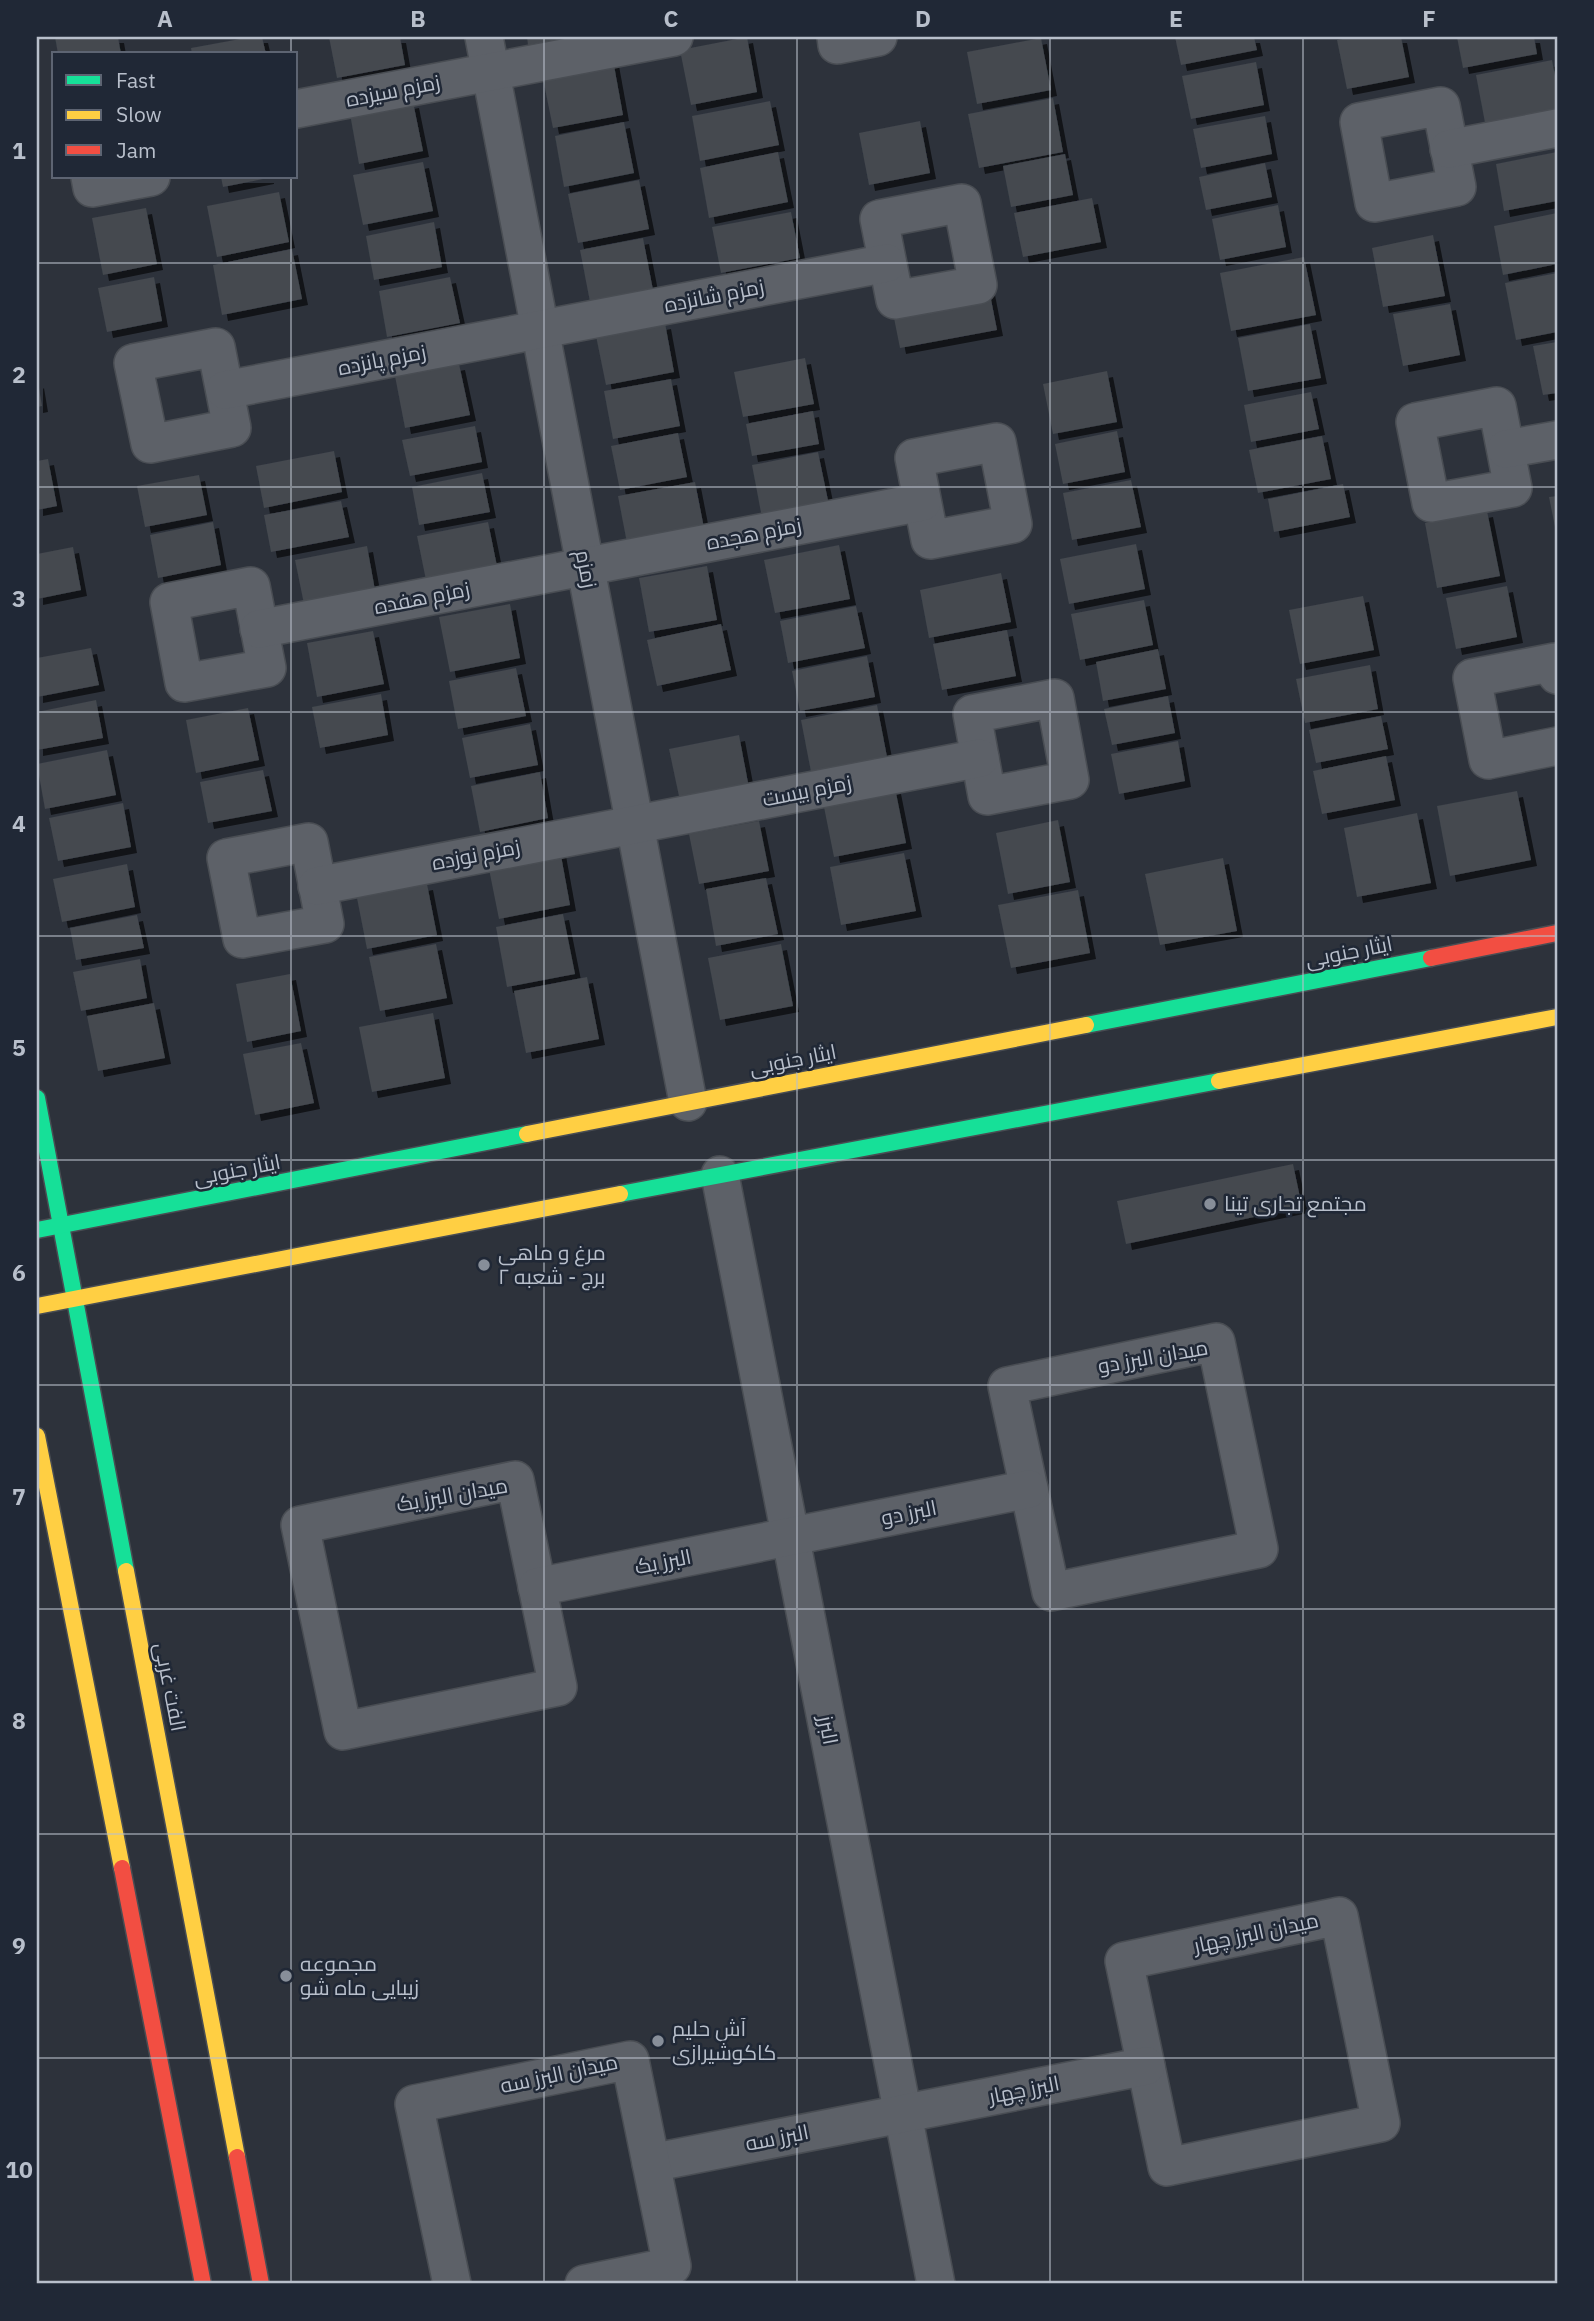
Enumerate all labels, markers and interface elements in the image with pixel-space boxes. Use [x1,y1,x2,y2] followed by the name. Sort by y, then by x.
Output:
[157,3,173,33] text: A
[410,3,426,33] text: B
[664,3,679,33] text: C
[915,3,931,33] text: D
[1169,3,1183,33] text: E
[1422,3,1436,33] text: F
[52,52,298,178] legend
[116,66,156,94] text: Fast
[343,67,443,114] street label: زمزم سیزده
[116,100,162,128] text: Slow
[12,135,26,165] text: 1
[116,136,156,164] text: Jam
[661,272,766,319] street label: زمزم شانزده
[335,337,429,382] street label: زمزم پانزده
[12,359,26,389] text: 2
[704,510,804,557] street label: زمزم هجده
[569,547,604,591] street label: زمزم
[372,574,472,621] street label: زمزم هفده
[12,583,26,613] text: 3
[760,768,854,813] street label: زمزم بیست
[12,808,26,838] text: 4
[429,832,522,877] street label: زمزم نوزده
[1303,929,1395,973] street label: ایثار جنوبی
[12,1032,26,1062] text: 5
[747,1037,839,1081] street label: ایثار جنوبی
[191,1147,283,1191] street label: ایثار جنوبی
[1224,1189,1367,1218] place label: مجتمع تجاری تینا
[1202,1196,1218,1212] marker: مجتمع تجاری تینا
[498,1238,606,1291] place label: مرغ و ماهی برج - شعبه ۲
[12,1257,26,1287] text: 6
[476,1257,492,1273] marker: مرغ و ماهی برج - شعبه ۲
[1096,1333,1210,1379] street label: میدان البرز دو
[394,1470,510,1518] street label: میدان البرز یک
[12,1481,26,1511] text: 7
[879,1493,939,1531] street label: البرز دو
[632,1542,694,1580] street label: البرز یک
[149,1640,193,1734] street label: الفت غربی
[12,1705,26,1735] text: 8
[812,1712,846,1747] street label: البرز
[1190,1905,1321,1960] street label: میدان البرز چهار
[12,1930,26,1960] text: 9
[300,1949,419,2001] place label: مجموعه زیبایی ماه شو
[278,1968,294,1984] marker: مجموعه زیبایی ماه شو
[672,2014,776,2066] place label: آش حلیم کاکوشیرازی
[650,2033,666,2049] marker: آش حلیم کاکوشیرازی
[497,2047,620,2099] street label: میدان البرز سه
[985,2068,1062,2111] street label: البرز چهار
[743,2117,811,2157] street label: البرز سه
[5,2154,33,2184] text: 10

